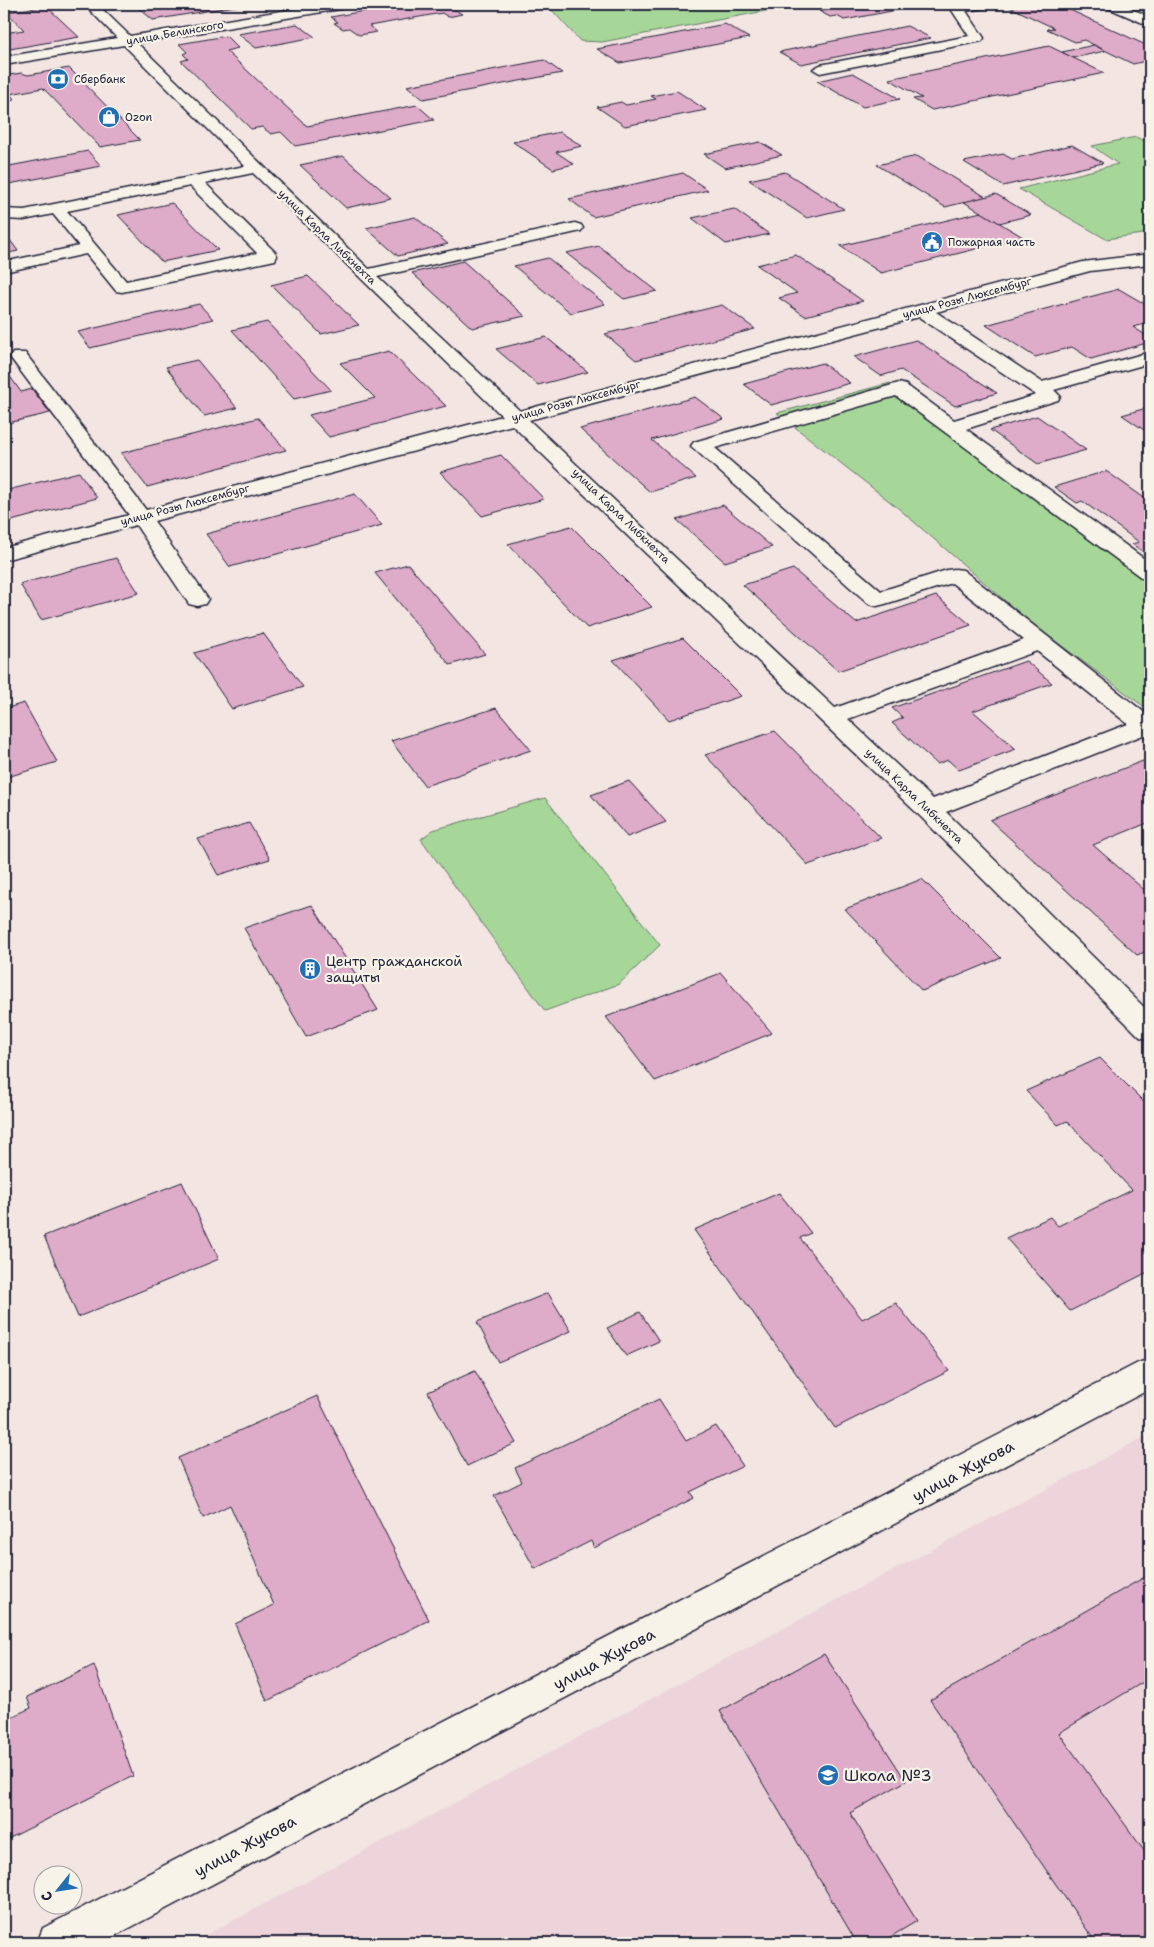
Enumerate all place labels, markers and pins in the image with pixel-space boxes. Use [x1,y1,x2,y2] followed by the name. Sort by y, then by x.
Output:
[46,67,70,91] bank icon: Сбербанк
[74,72,125,87] place label: Сбербанк
[97,105,121,129] shop icon: Ozon
[125,110,153,125] place label: Ozon
[920,230,944,254] public building icon: Пожарная часть
[948,235,1036,250] place label: Пожарная часть
[326,952,462,986] place label: Центр гражданской защиты
[298,957,322,981] building icon: Центр гражданской защиты
[816,1763,840,1787] school or university icon: Школа №3
[844,1765,932,1786] place label: Школа №3

